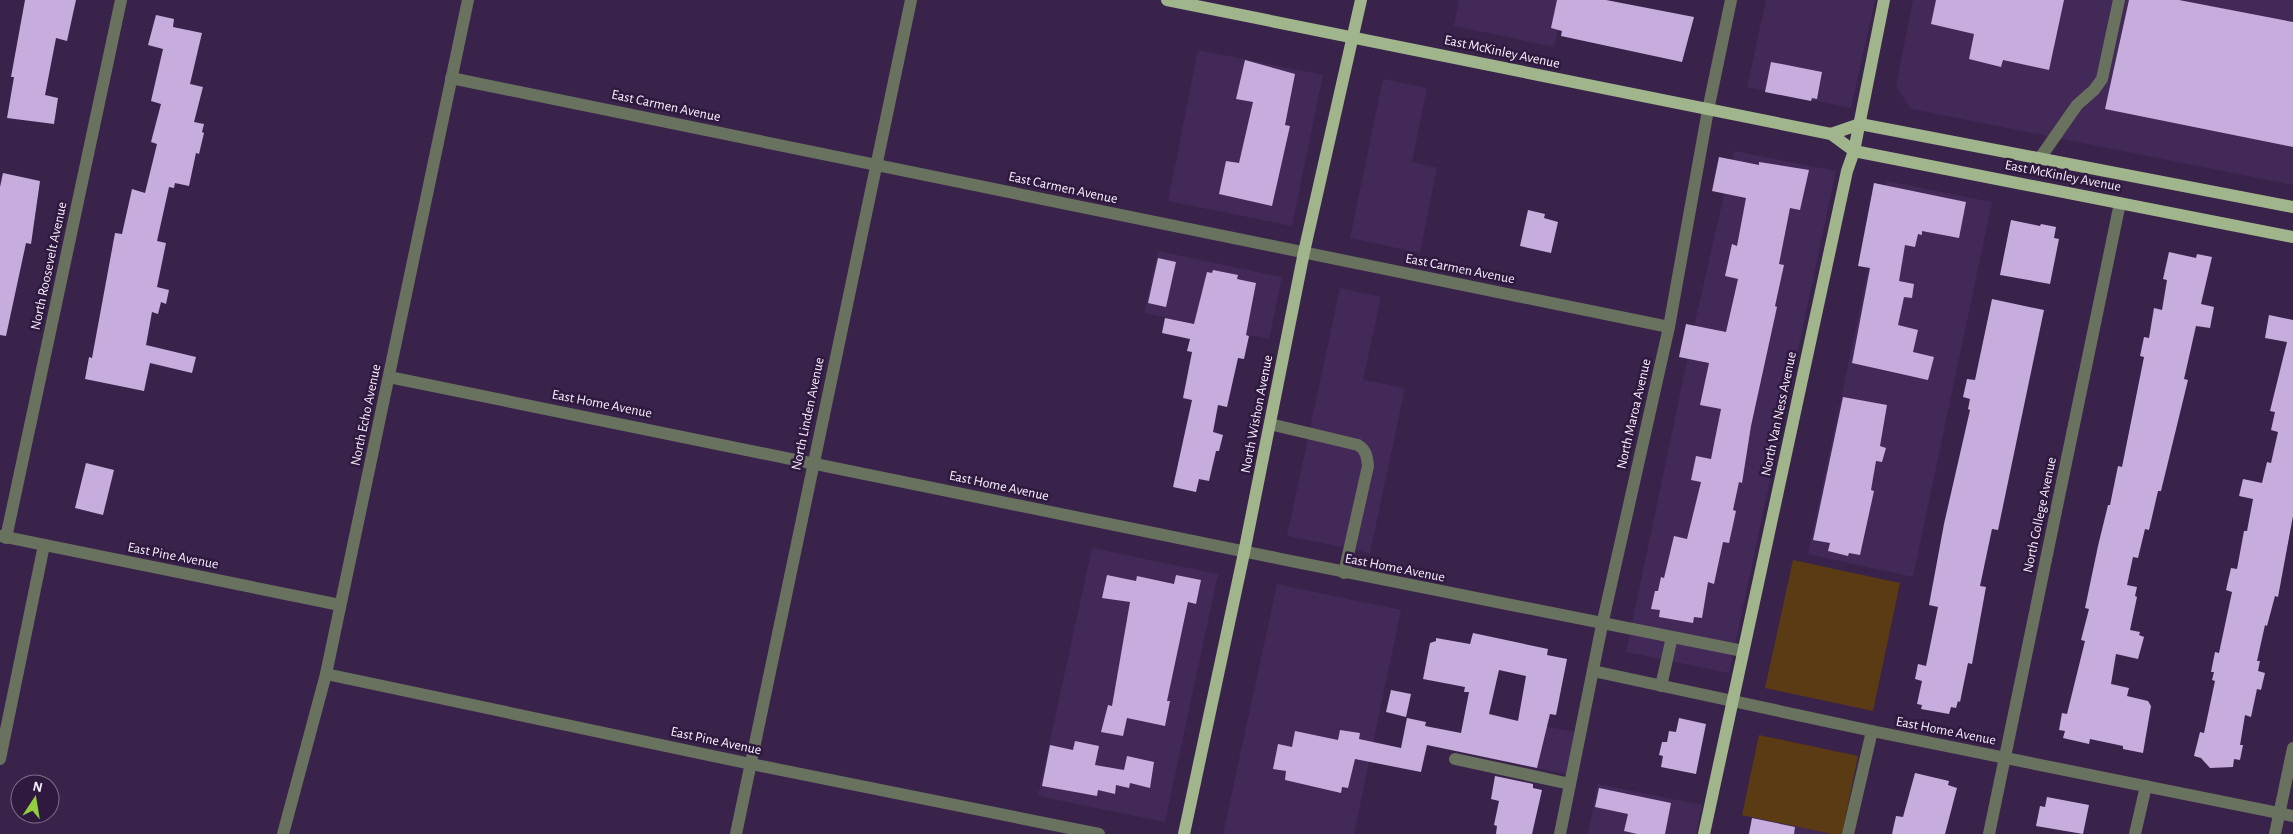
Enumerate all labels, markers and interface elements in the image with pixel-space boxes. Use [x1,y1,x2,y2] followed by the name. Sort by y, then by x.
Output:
[1443,33,1561,71] street label: East McKinley Avenue
[610,88,722,124] street label: East Carmen Avenue
[2004,158,2122,194] street label: East McKinley Avenue
[1007,170,1119,206] street label: East Carmen Avenue
[29,201,69,331] street label: North Roosevelt Avenue
[1404,252,1516,286] street label: East Carmen Avenue
[1759,351,1799,477] street label: North Van Ness Avenue
[1239,354,1275,474] street label: North Wishon Avenue
[789,356,827,472] street label: North Linden Avenue
[1614,357,1654,471] street label: North Maroa Avenue
[348,363,384,467] street label: North Echo Avenue
[551,387,653,421] street label: East Home Avenue
[2021,456,2059,574] street label: North College Avenue
[948,469,1050,503] street label: East Home Avenue
[126,540,220,572] street label: East Pine Avenue
[1344,551,1446,585] street label: East Home Avenue
[1895,714,1997,748] street label: East Home Avenue
[669,725,763,757] street label: East Pine Avenue
[10,774,60,824] north arrow
[31,779,44,795] text: N

